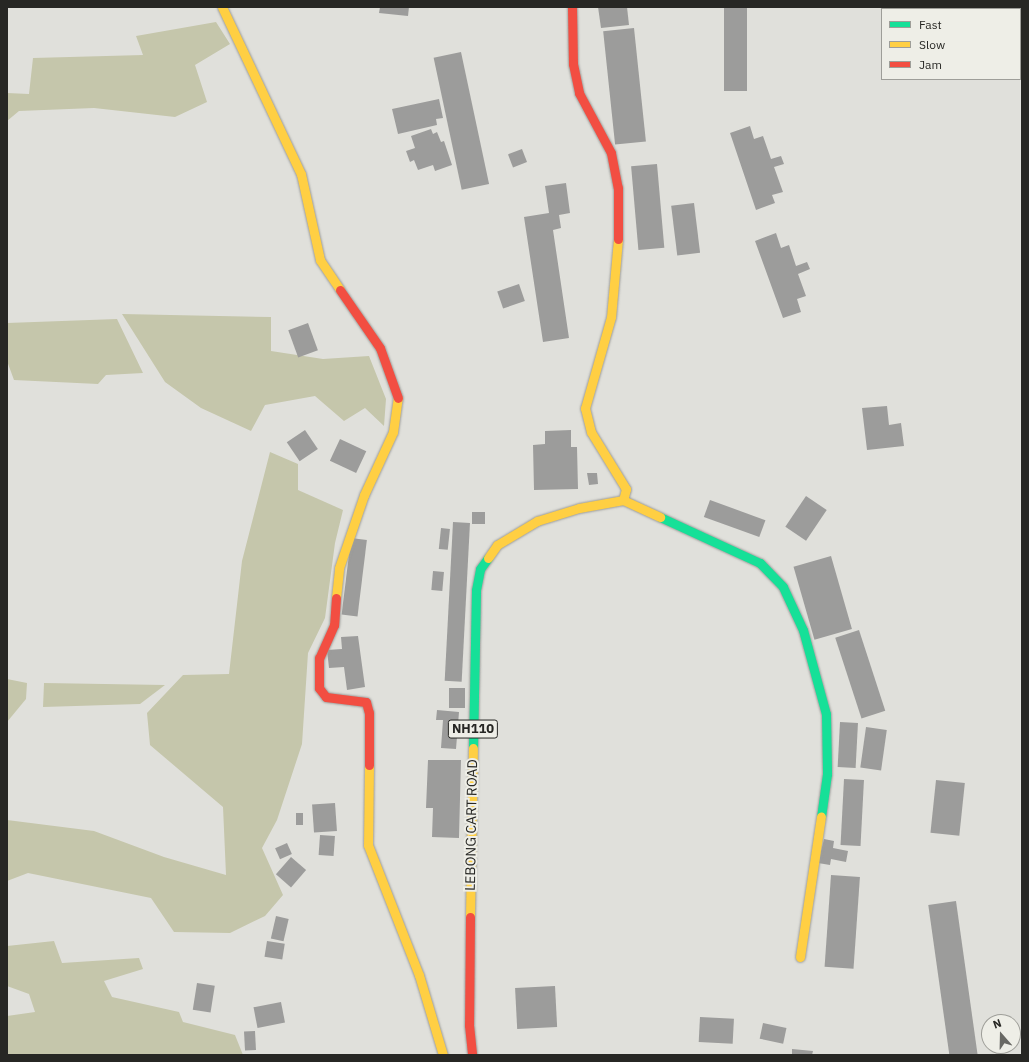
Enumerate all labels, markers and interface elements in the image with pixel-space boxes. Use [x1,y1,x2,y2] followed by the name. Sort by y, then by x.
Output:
[881,8,1021,80] legend
[919,17,942,32] text: Fast
[919,37,945,52] text: Slow
[919,57,942,72] text: Jam
[447,718,499,740] road number: NH110
[461,759,481,891] street label: LEBONG CART ROAD
[981,1014,1021,1054] north arrow
[991,1016,1003,1032] text: N

